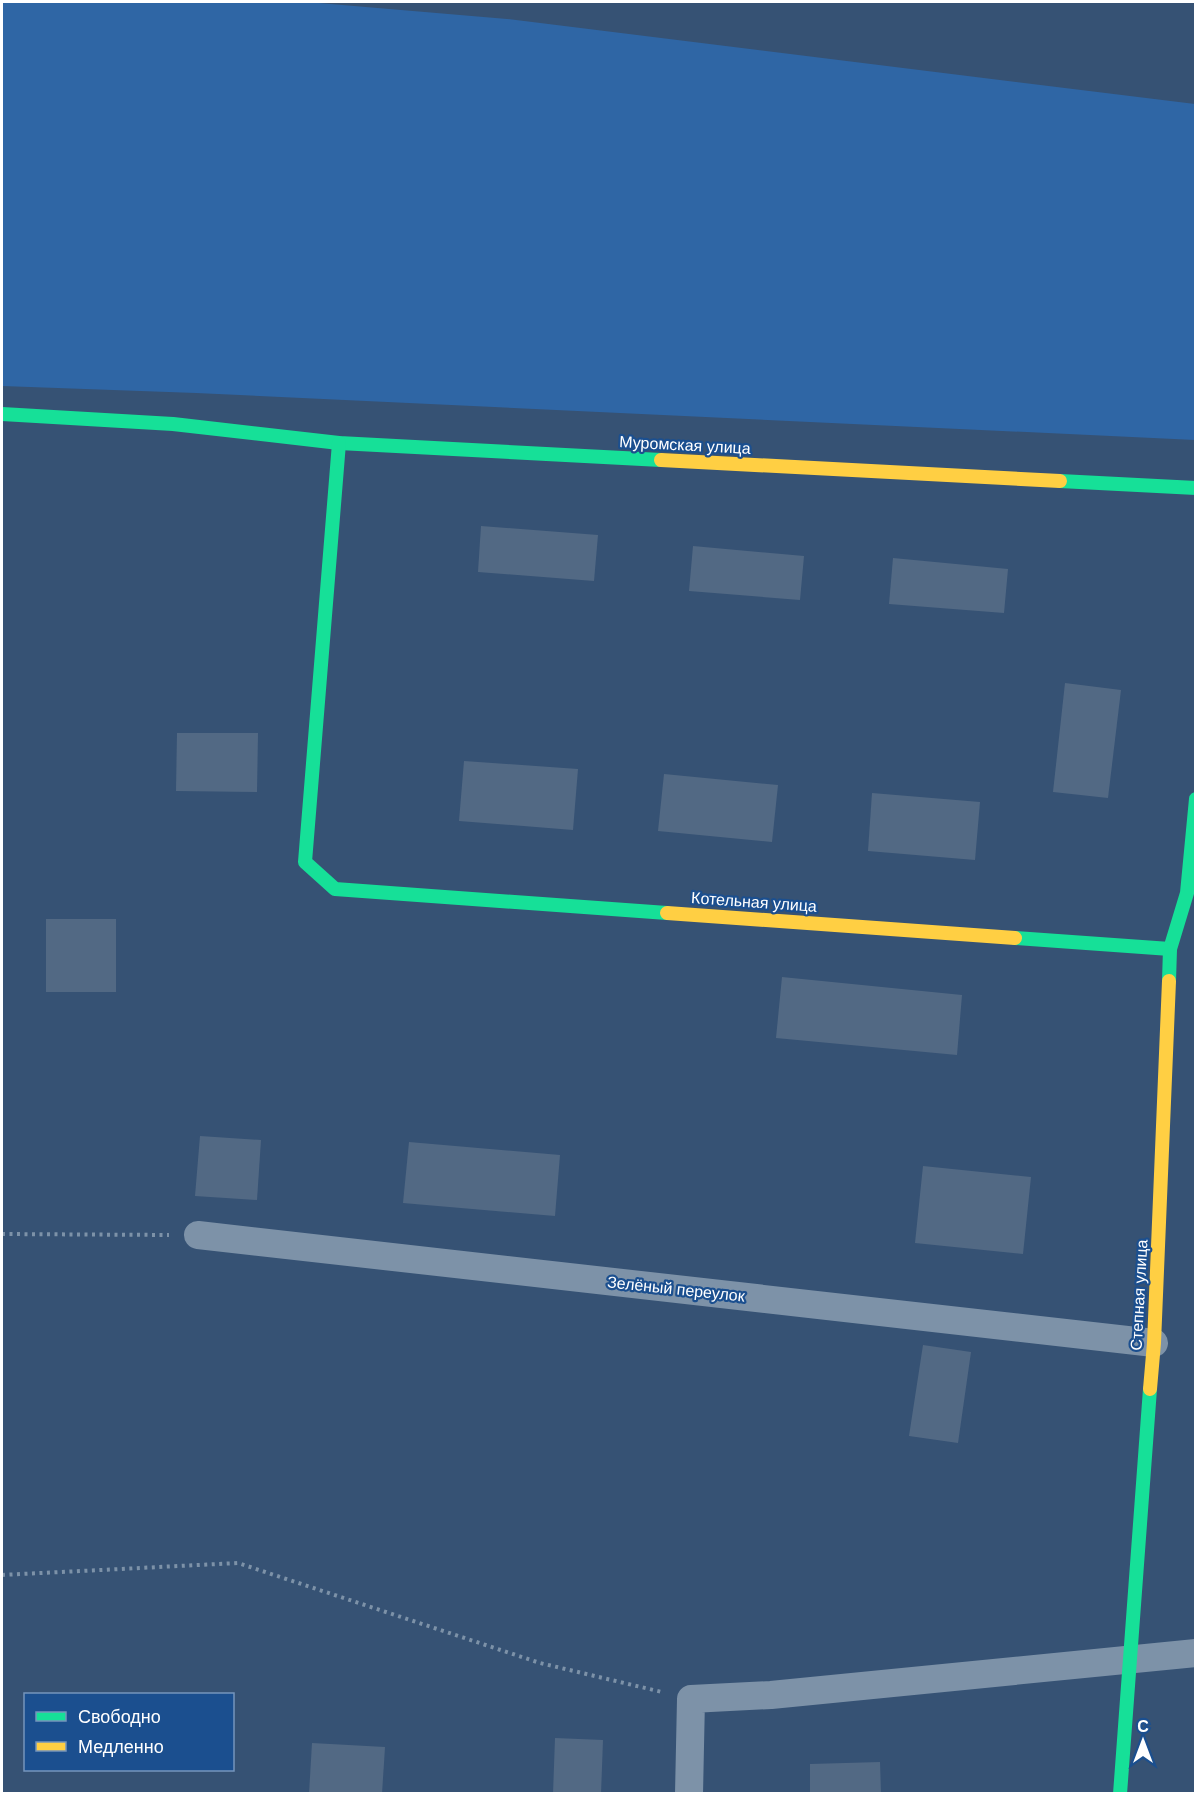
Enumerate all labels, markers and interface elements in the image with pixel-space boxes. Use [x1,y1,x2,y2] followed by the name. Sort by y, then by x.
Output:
[619,433,751,457] street label: Муромская улица
[691,889,817,915] street label: Котельная улица
[1128,1239,1150,1351] street label: Степная улица
[606,1273,747,1305] street label: Зелёный переулок
[24,1693,234,1771] legend
[78,1707,161,1727] text: Свободно
[1113,1711,1173,1771] north arrow
[1137,1718,1149,1735] text: С
[78,1737,164,1757] text: Медленно

